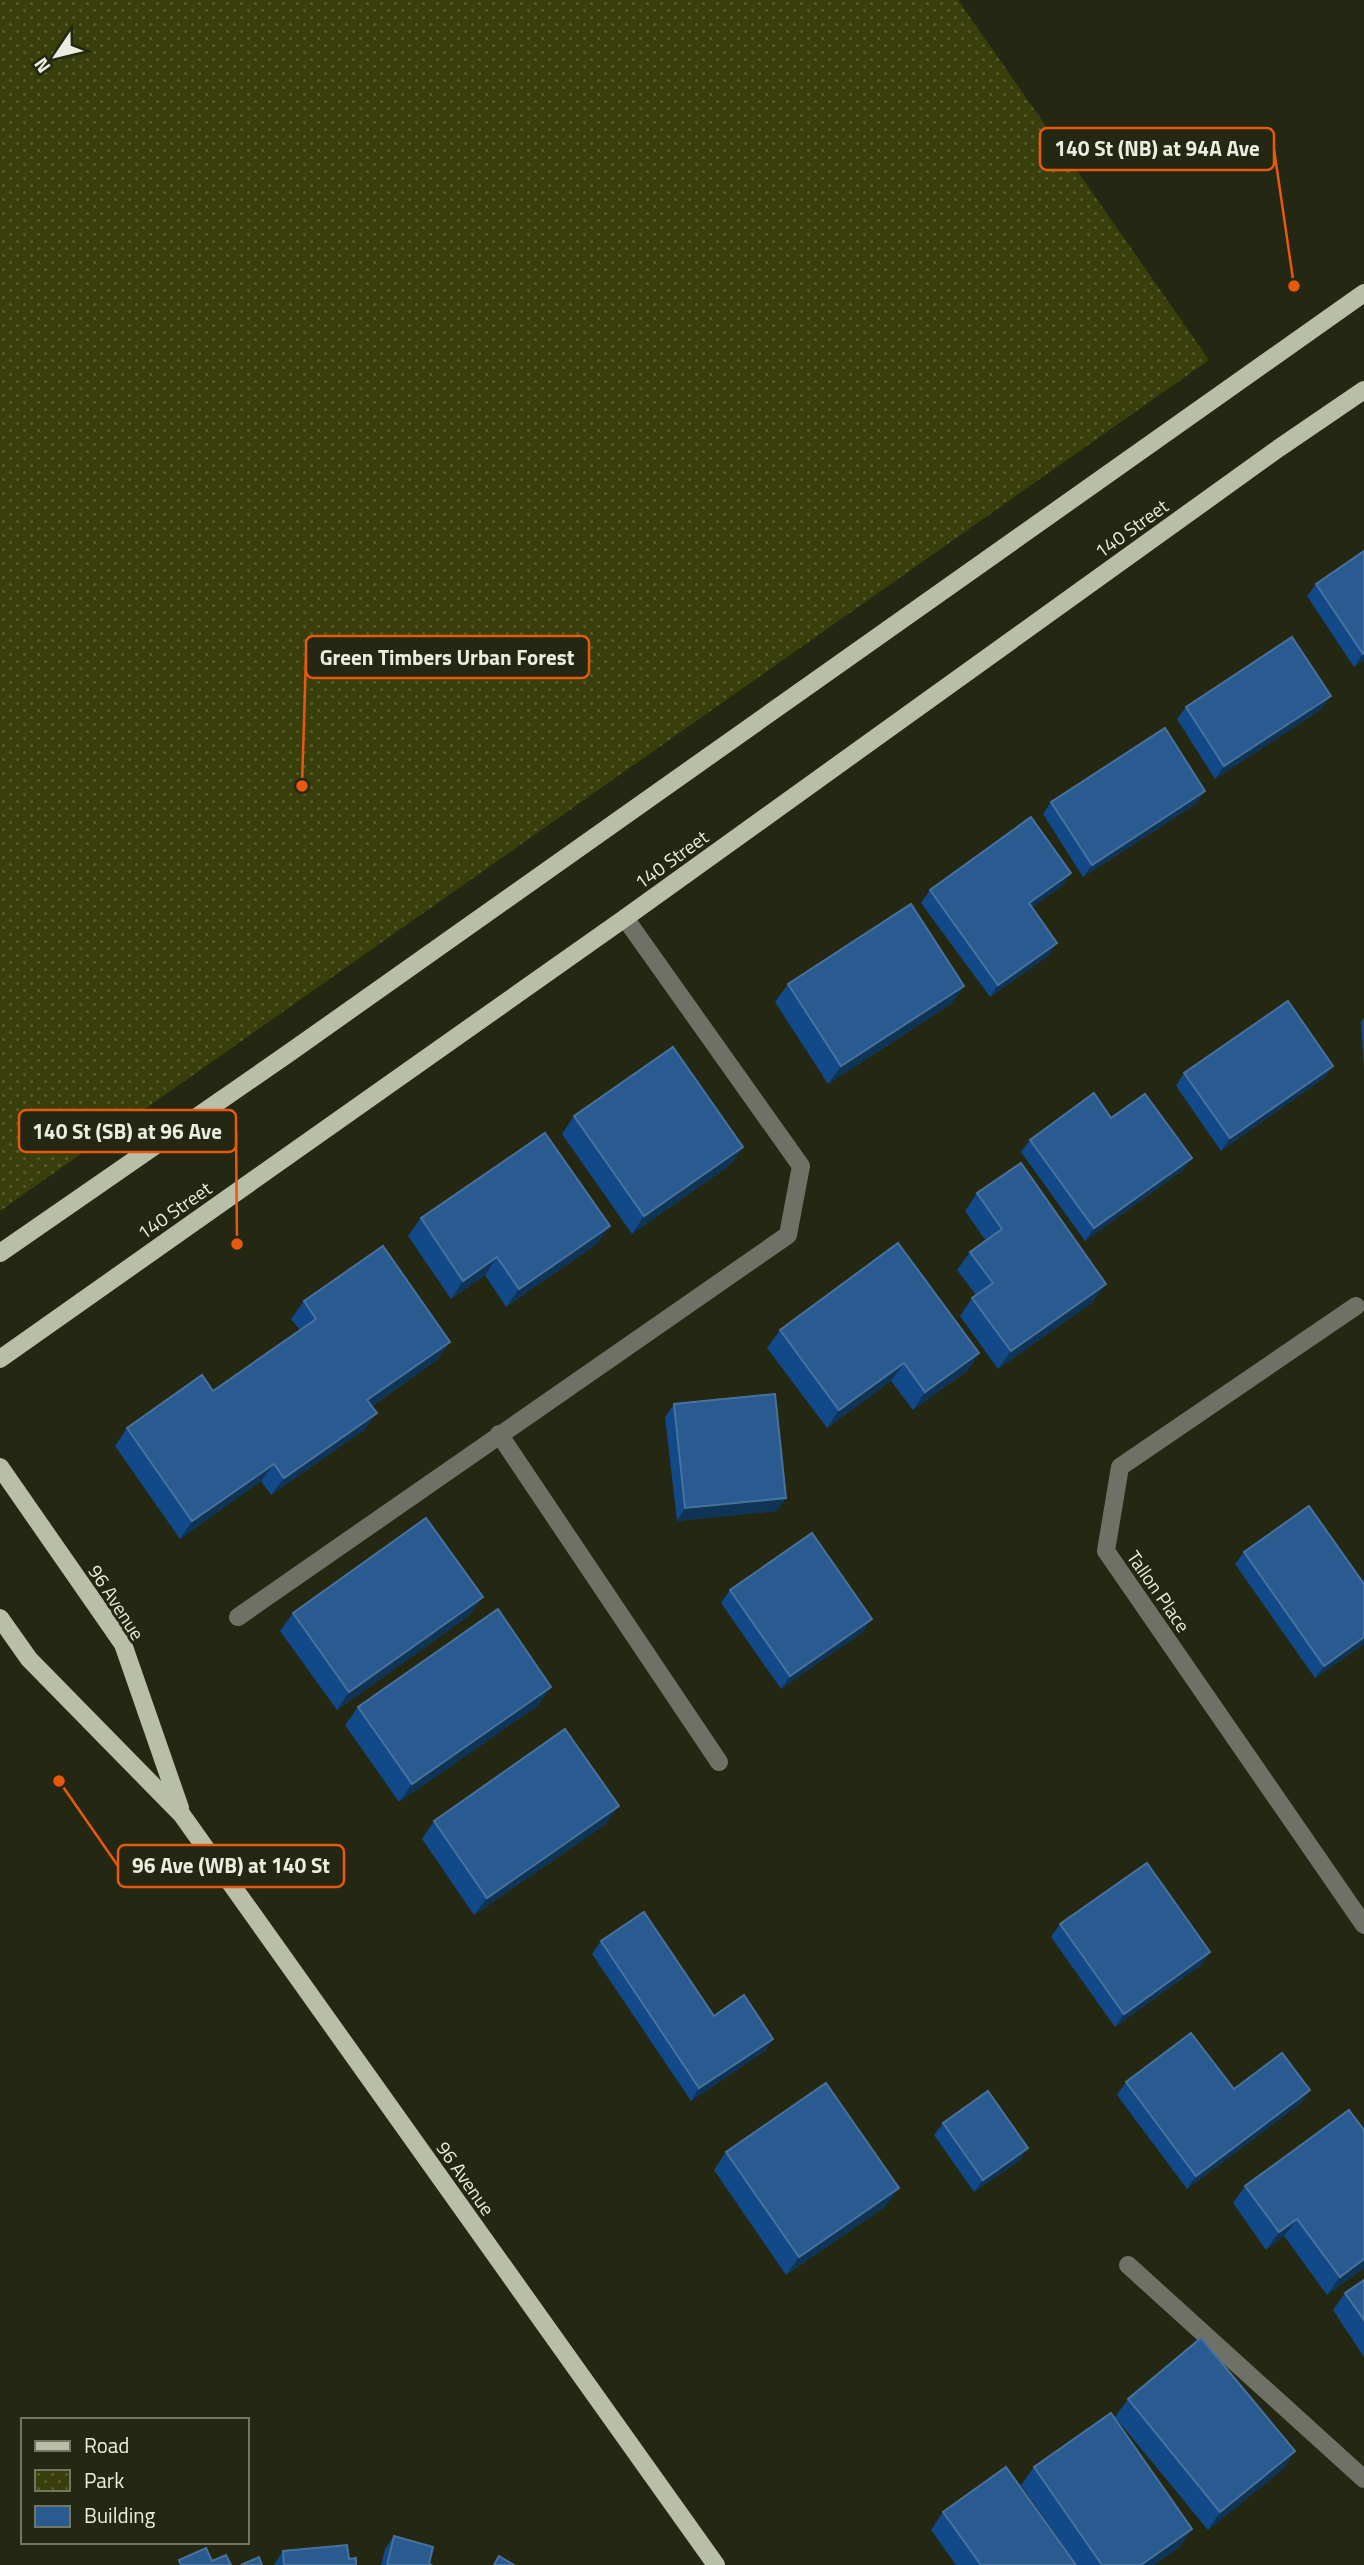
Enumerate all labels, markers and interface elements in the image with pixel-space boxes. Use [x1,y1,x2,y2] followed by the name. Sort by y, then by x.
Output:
[21,21,91,91] north arrow
[26,52,57,80] text: N
[1040,128,1274,170] callout: 140 St (NB) at 94A Ave
[1054,132,1260,164] text: 140 St (NB) at 94A Ave
[1088,491,1174,565] street label: 140 Street
[306,636,589,678] callout: Green Timbers Urban Forest
[320,641,575,673] text: Green Timbers Urban Forest
[628,822,714,896] street label: 140 Street
[19,1110,236,1152] callout: 140 St (SB) at 96 Ave
[32,1115,222,1147] text: 140 St (SB) at 96 Ave
[131,1174,217,1246] street label: 140 Street
[1120,1544,1198,1638] street label: Tallon Place
[82,1558,152,1646] street label: 96 Avenue
[118,1845,344,1887] callout: 96 Ave (WB) at 140 St
[132,1849,330,1881] text: 96 Ave (WB) at 140 St
[430,2135,502,2221] street label: 96 Avenue
[21,2418,248,2544] legend
[84,2429,129,2461] text: Road
[84,2464,124,2496] text: Park
[84,2499,156,2531] text: Building

